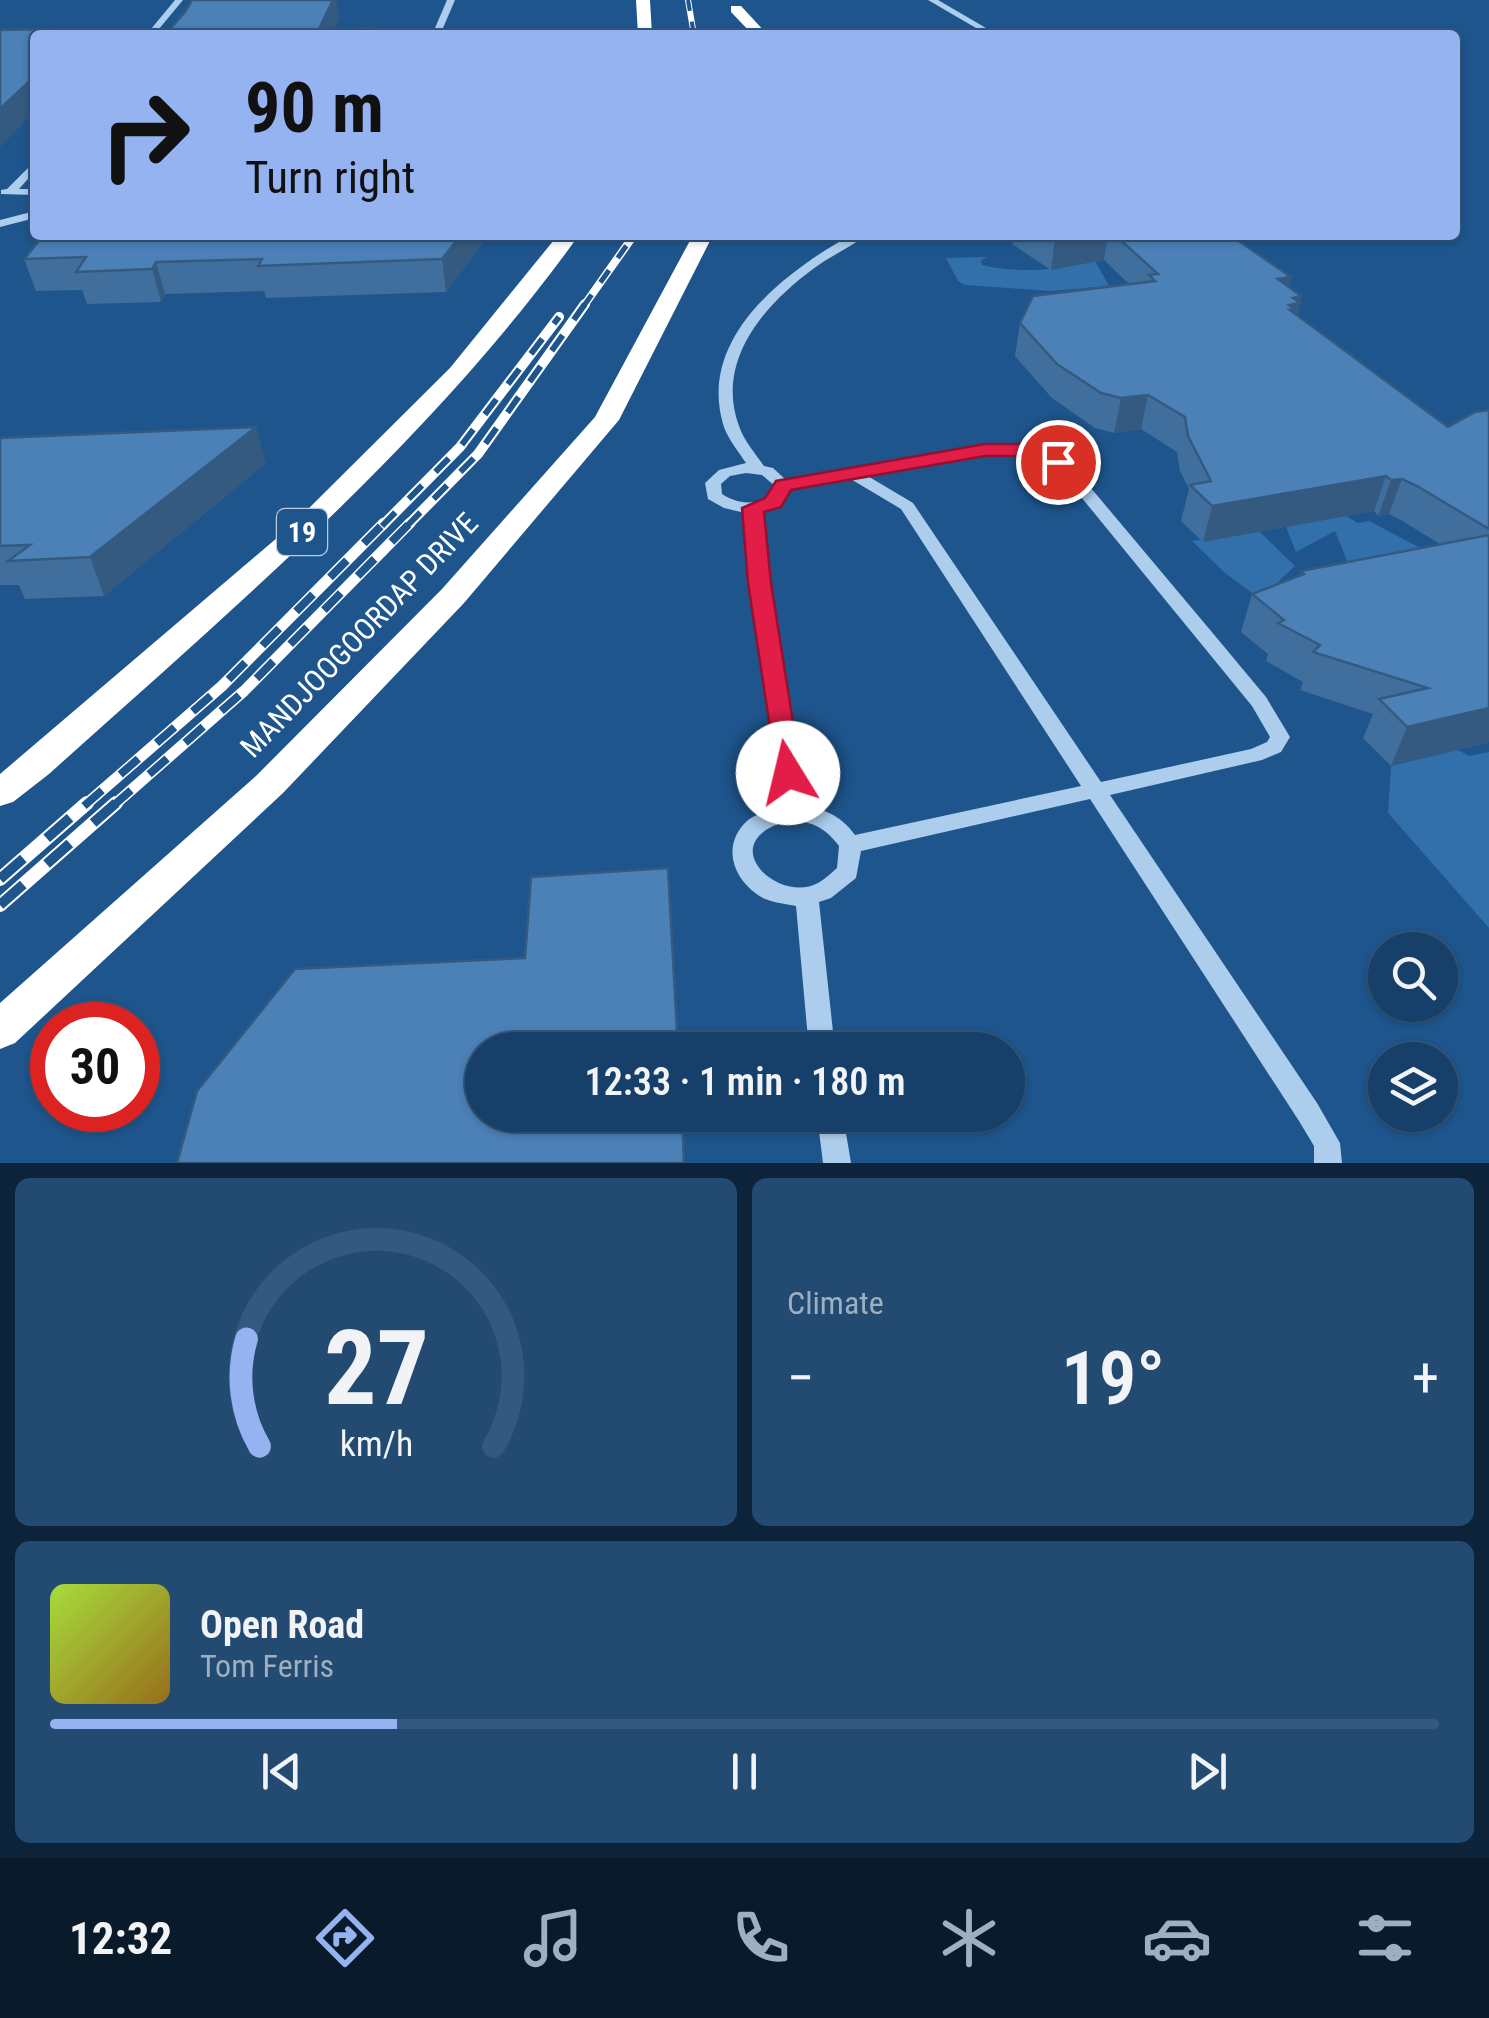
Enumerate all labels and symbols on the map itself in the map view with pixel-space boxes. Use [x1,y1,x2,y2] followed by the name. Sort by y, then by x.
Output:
[1016,420,1101,505] pin
[233,506,485,764] street label: MANDJOOGOORDAP DRIVE
[277,509,327,555] road number: 19
[736,721,840,825] position arrow
[30,1002,160,1132] speed limit sign: 30

